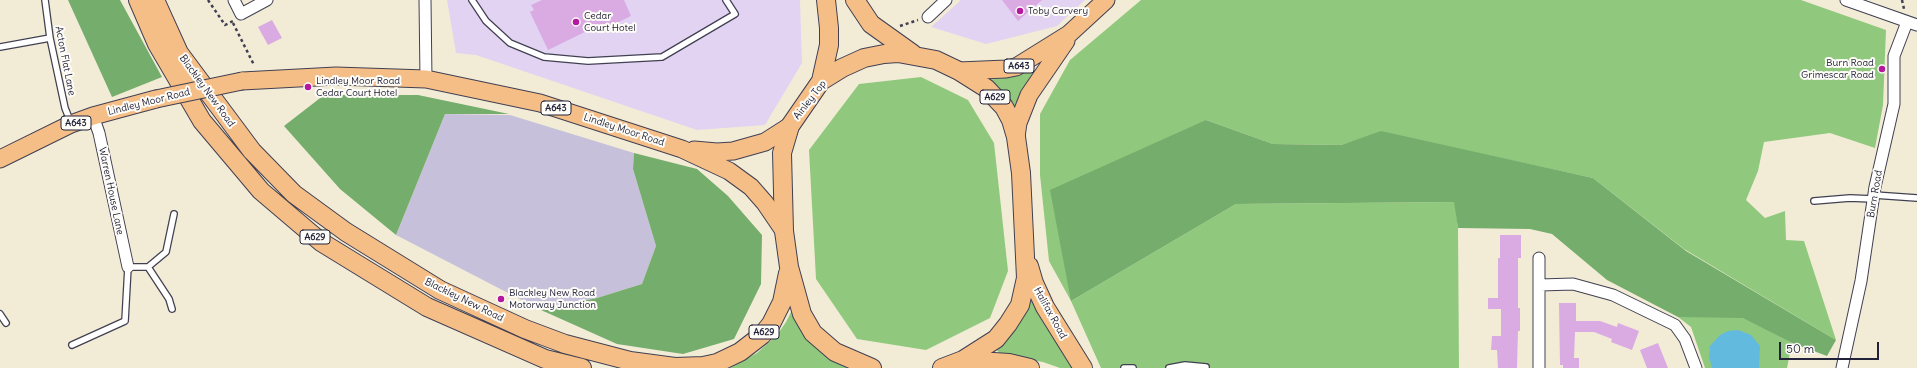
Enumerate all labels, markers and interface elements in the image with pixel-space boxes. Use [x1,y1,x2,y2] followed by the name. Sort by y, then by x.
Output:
[1028,5,1088,17] place label: Toby Carvery
[1015,6,1025,16] marker: Toby Carvery
[584,10,635,34] place label: Cedar Court Hotel
[571,17,581,27] marker: Cedar Court Hotel
[52,25,78,97] street label: Acton Flat Lane
[177,53,237,129] street label: Blackley New Road
[1801,57,1874,80] place label: Burn Road Grimescar Road
[1004,59,1034,73] road number: A643
[1877,64,1887,74] marker: Burn Road Grimescar Road
[316,75,400,98] place label: Lindley Moor Road Cedar Court Hotel
[791,78,829,122] street label: Ainley Top
[303,82,313,92] marker: Lindley Moor Road Cedar Court Hotel
[107,86,191,118] street label: Lindley Moor Road
[980,90,1010,104] road number: A629
[541,101,571,115] road number: A643
[582,111,666,149] street label: Lindley Moor Road
[61,116,91,130] road number: A643
[96,146,126,236] street label: Warren House Lane
[1865,169,1885,219] street label: Burn Road
[300,230,330,244] road number: A629
[423,276,505,324] street label: Blackley New Road
[1031,285,1069,341] street label: Halifax Road
[509,287,596,310] place label: Blackley New Road Motorway Junction
[496,294,506,304] marker: Blackley New Road Motorway Junction
[749,325,779,339] road number: A629
[1781,334,1881,360] scale bar
[1786,341,1814,356] text: 50 m

